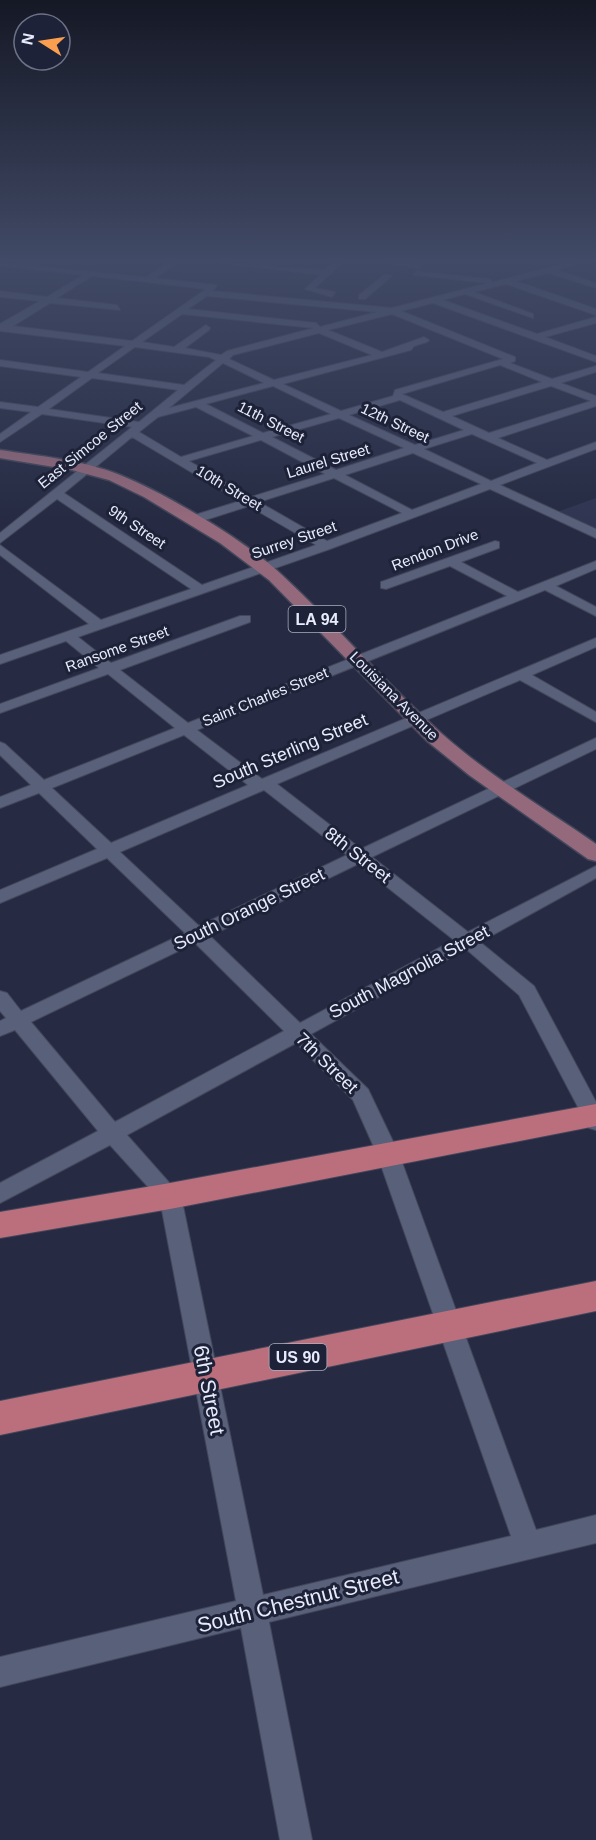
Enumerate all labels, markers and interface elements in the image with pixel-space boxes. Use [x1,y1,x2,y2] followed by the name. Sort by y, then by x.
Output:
[12,12,72,72] north arrow
[18,32,37,46] text: N
[34,397,146,492] street label: East Simcoe Street
[235,398,308,446] street label: 11th Street
[358,399,433,446] street label: 12th Street
[284,440,372,481] street label: Laurel Street
[193,461,266,514] street label: 10th Street
[106,501,170,552] street label: 9th Street
[249,517,339,562] street label: Surrey Street
[389,525,481,574] street label: Rendon Drive
[288,606,346,632] road number: LA 94
[63,622,171,675] street label: Ransome Street
[347,648,442,743] street label: Louisiana Avenue
[199,663,331,730] street label: Saint Charles Street
[210,709,370,793] street label: South Sterling Street
[321,823,395,887] street label: 8th Street
[170,864,328,954] street label: South Orange Street
[326,921,492,1023] street label: South Magnolia Street
[292,1029,362,1097] street label: 7th Street
[190,1343,229,1437] street label: 6th Street
[270,1344,326,1370] road number: US 90
[195,1564,401,1637] street label: South Chestnut Street

